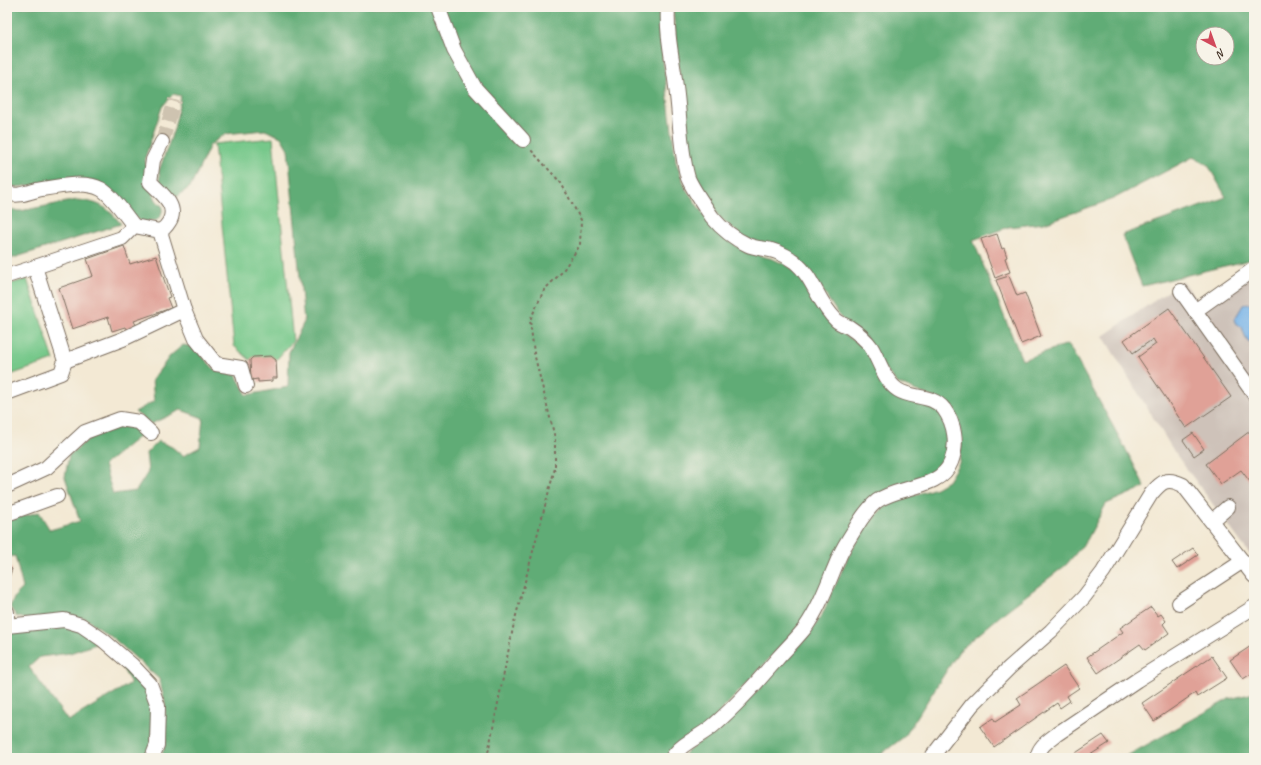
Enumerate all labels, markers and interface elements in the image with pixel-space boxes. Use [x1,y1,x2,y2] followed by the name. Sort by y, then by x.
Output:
[1195,26,1235,66] north arrow
[1213,46,1229,62] text: N

